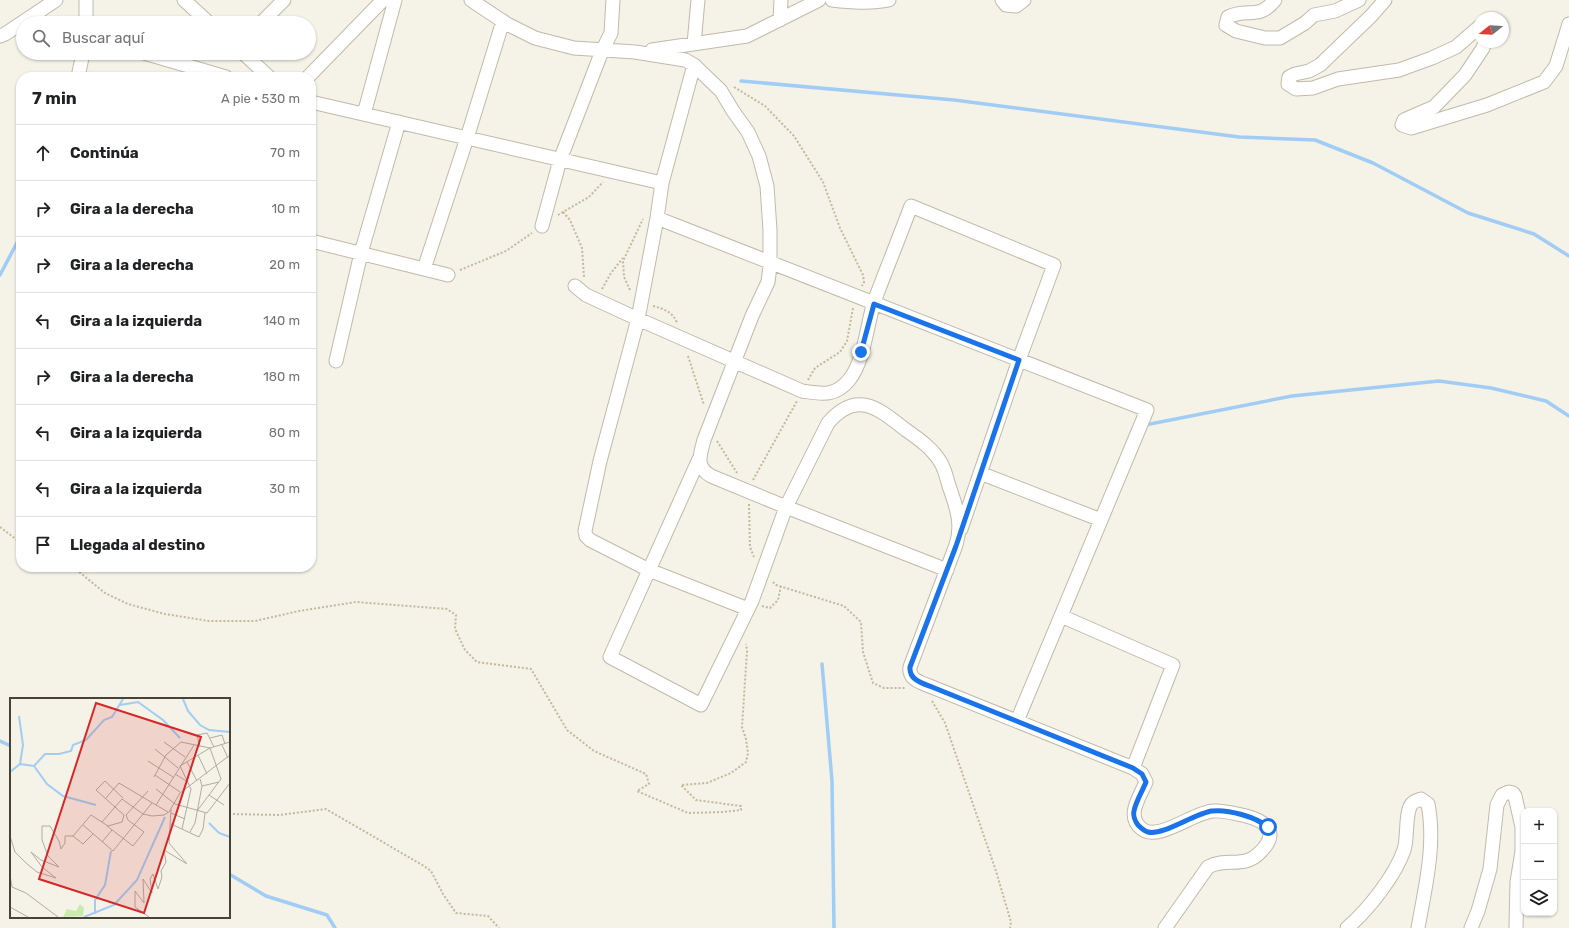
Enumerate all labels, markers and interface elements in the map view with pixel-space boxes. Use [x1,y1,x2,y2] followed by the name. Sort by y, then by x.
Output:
[1473,12,1509,48] north arrow
[16,16,316,60] search box
[30,27,52,49] icon: search
[62,29,144,47] text: Buscar aquí
[32,88,77,108] text: 7 min
[221,91,300,106] text: A pie · 530 m
[32,142,54,164] icon: ahead
[70,144,139,162] text: Continúa
[270,145,300,160] text: 70 m
[32,198,54,220] icon: right
[70,200,194,218] text: Gira a la derecha
[271,201,300,216] text: 10 m
[32,254,54,276] icon: right
[70,256,194,274] text: Gira a la derecha
[269,257,300,272] text: 20 m
[32,310,54,332] icon: left
[70,312,202,330] text: Gira a la izquierda
[263,313,300,328] text: 140 m
[852,343,870,361] route end
[32,366,54,388] icon: right
[70,368,194,386] text: Gira a la derecha
[263,369,300,384] text: 180 m
[32,422,54,444] icon: left
[70,424,202,442] text: Gira a la izquierda
[269,425,300,440] text: 80 m
[32,478,54,500] icon: left
[70,480,202,498] text: Gira a la izquierda
[269,481,300,496] text: 30 m
[32,534,54,556] icon: arrive
[70,536,205,554] text: Llegada al destino
[10,698,230,918] inset map
[1521,808,1557,916] map controls
[1521,808,1557,844] button: +
[1259,818,1277,836] route start
[1521,844,1557,880] button: −
[1521,880,1557,916] button: layers

